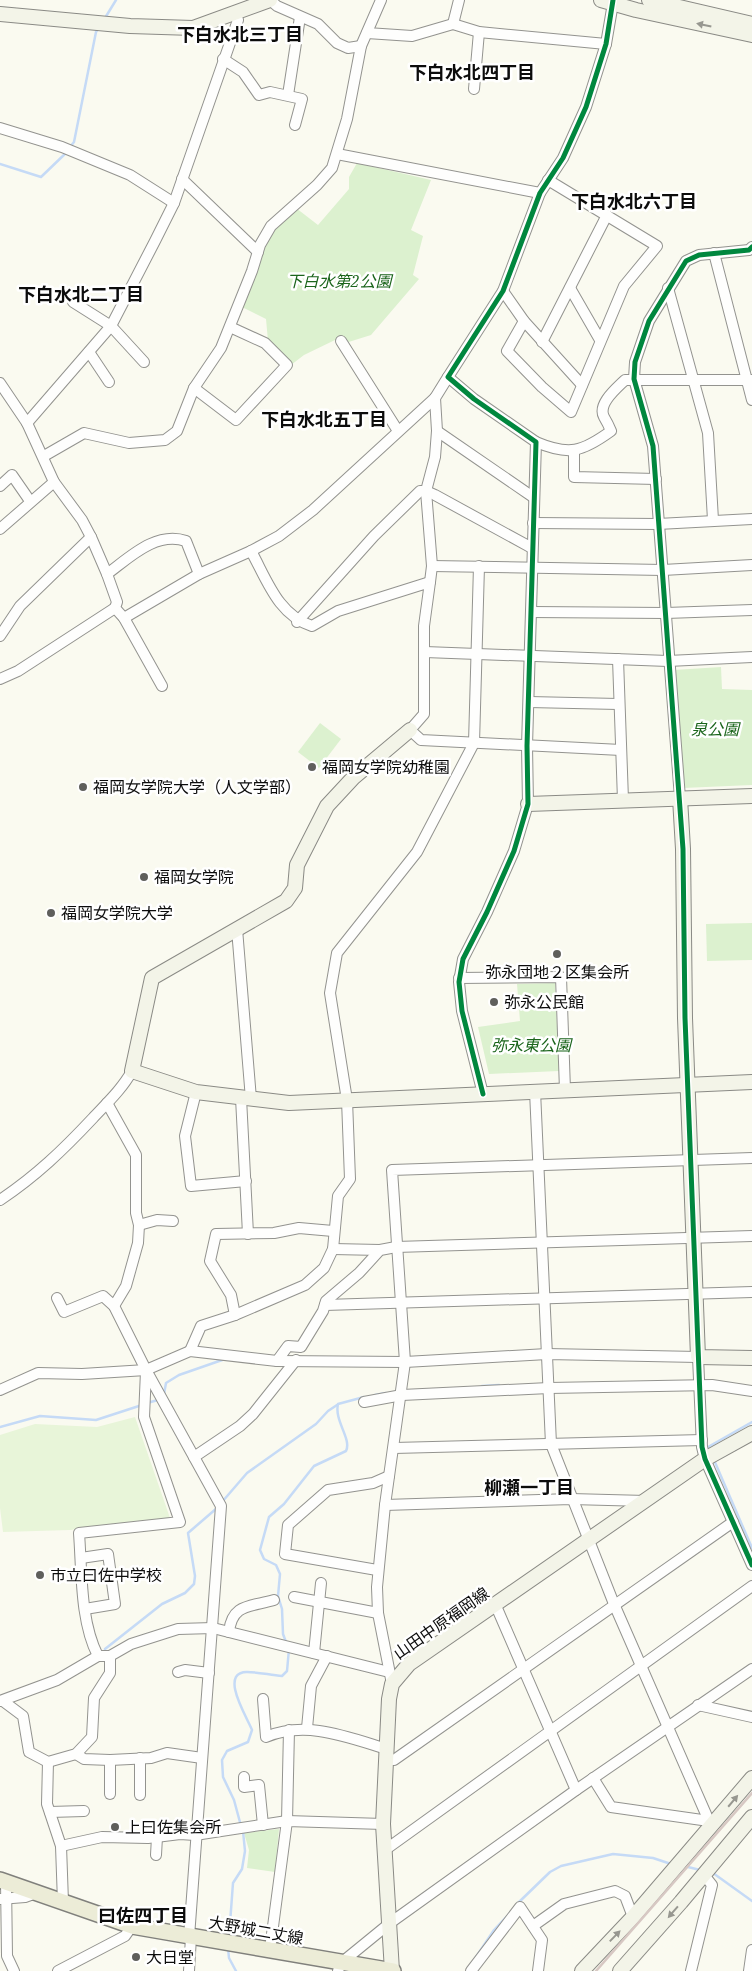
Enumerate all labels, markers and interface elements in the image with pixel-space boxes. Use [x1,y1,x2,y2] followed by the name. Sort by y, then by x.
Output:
[697,21,712,29] one-way arrow
[177,23,303,46] district label: 下白水北三丁目
[409,61,535,84] district label: 下白水北四丁目
[571,190,697,213] district label: 下白水北六丁目
[287,271,393,291] park label: 下白水第2公園
[18,283,144,306] district label: 下白水北二丁目
[261,408,387,431] district label: 下白水北五丁目
[691,719,741,739] park label: 泉公園
[322,757,450,777] place label: 福岡女学院幼稚園
[306,761,318,773] marker: 福岡女学院幼稚園
[93,777,301,797] place label: 福岡女学院大学（人文学部）
[77,781,89,793] marker: 福岡女学院大学（人文学部）
[154,867,234,887] place label: 福岡女学院
[138,871,150,883] marker: 福岡女学院
[61,903,173,923] place label: 福岡女学院大学
[45,907,57,919] marker: 福岡女学院大学
[551,948,563,960] marker: 弥永団地２区集会所
[485,962,629,982] place label: 弥永団地２区集会所
[504,992,584,1012] place label: 弥永公民館
[488,996,500,1008] marker: 弥永公民館
[491,1035,573,1055] park label: 弥永東公園
[484,1476,574,1499] district label: 柳瀬一丁目
[50,1565,162,1585] place label: 市立曰佐中学校
[34,1569,46,1581] marker: 市立曰佐中学校
[389,1583,493,1663] street label: 山田中原福岡線
[728,1794,739,1807] one-way arrow
[125,1817,221,1837] place label: 上曰佐集会所
[109,1821,121,1833] marker: 上曰佐集会所
[98,1904,188,1927] district label: 曰佐四丁目
[667,1906,679,1918] one-way arrow
[207,1912,305,1948] street label: 大野城二丈線
[609,1930,621,1942] one-way arrow
[146,1947,194,1967] place label: 大日堂
[130,1951,142,1963] marker: 大日堂

